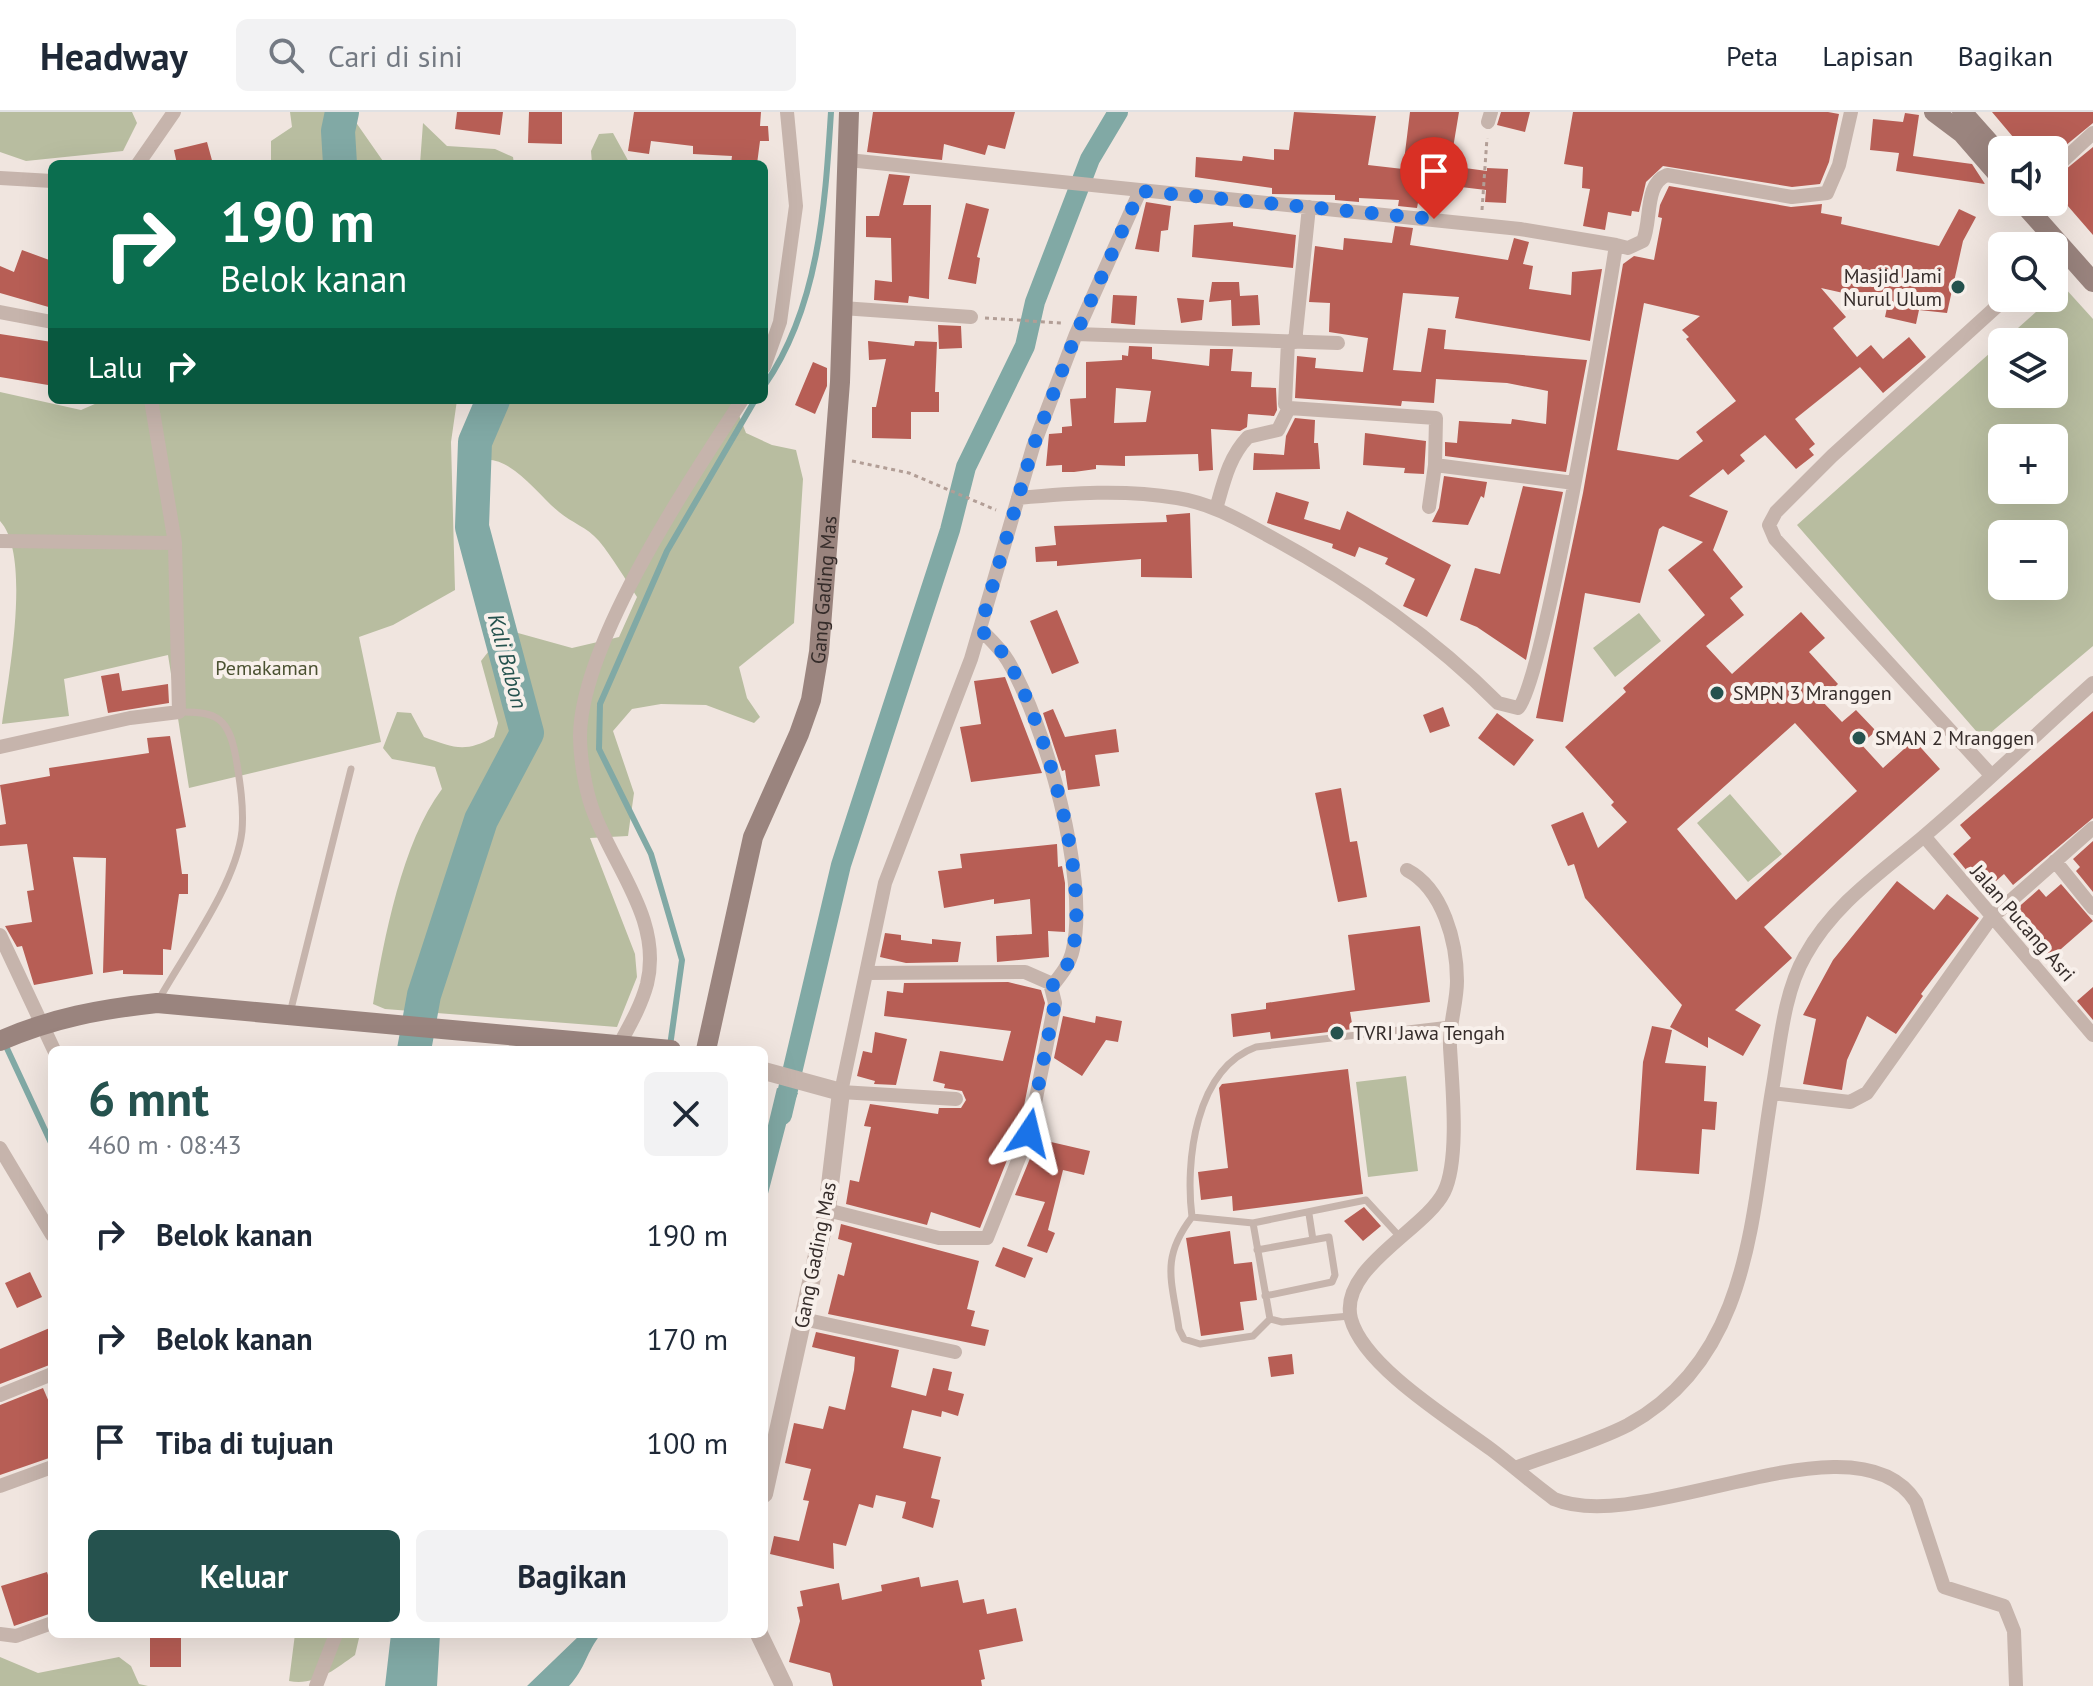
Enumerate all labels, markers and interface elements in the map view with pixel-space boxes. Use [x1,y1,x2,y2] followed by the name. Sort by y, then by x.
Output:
[236,19,796,91] search box
[40,31,188,80] text: Headway
[264,33,308,77] icon: search
[328,36,463,75] text: Cari di sini
[1726,37,1778,74] text: Peta
[1822,37,1914,74] text: Lapisan
[1958,37,2053,74] text: Bagikan
[1988,136,2068,600] map controls
[1988,136,2068,216] button: sound
[1400,137,1468,219] pin
[1412,149,1456,193] icon: arrive
[220,185,375,257] text: 190 m
[88,192,192,296] icon: right
[1988,232,2068,312] button: search
[220,255,407,302] text: Belok kanan
[1843,263,1942,312] place label: Masjid Jami Nurul Ulum
[1949,278,1967,296] marker: Masjid Jami Nurul Ulum
[1988,328,2068,408] button: layers
[159,344,203,388] icon: right
[88,347,143,386] text: Lalu
[1988,424,2068,504] button: +
[804,515,843,666] street label: Gang Gading Mas
[1988,520,2068,600] button: −
[482,610,534,712] water label: Kali Babon
[215,655,319,681] park label: Pemakaman
[1733,680,1892,706] place label: SMPN 3 Mranggen
[1708,684,1726,702] marker: SMPN 3 Mranggen
[1875,725,2034,751] place label: SMAN 2 Mranggen
[1850,729,1868,747] marker: SMAN 2 Mranggen
[1964,858,2081,987] street label: Jalan Pucang Asri
[1353,1020,1505,1046] place label: TVRI Jawa Tengah
[1328,1024,1346,1042] marker: TVRI Jawa Tengah
[88,1067,209,1129] text: 6 mnt
[644,1072,728,1156] button: close
[987,1091,1071,1175] position arrow
[88,1128,242,1161] text: 460 m · 08:43
[788,1180,842,1330] street label: Gang Gading Mas
[88,1212,132,1256] icon: right
[156,1215,313,1254] text: Belok kanan
[647,1215,728,1254] text: 190 m
[88,1316,132,1360] icon: right
[156,1319,313,1358] text: Belok kanan
[647,1319,728,1358] text: 170 m
[88,1420,132,1464] icon: arrive
[156,1423,334,1462] text: Tiba di tujuan
[647,1423,728,1462] text: 100 m
[88,1530,400,1622] button: Keluar
[416,1530,728,1622] button: Bagikan

